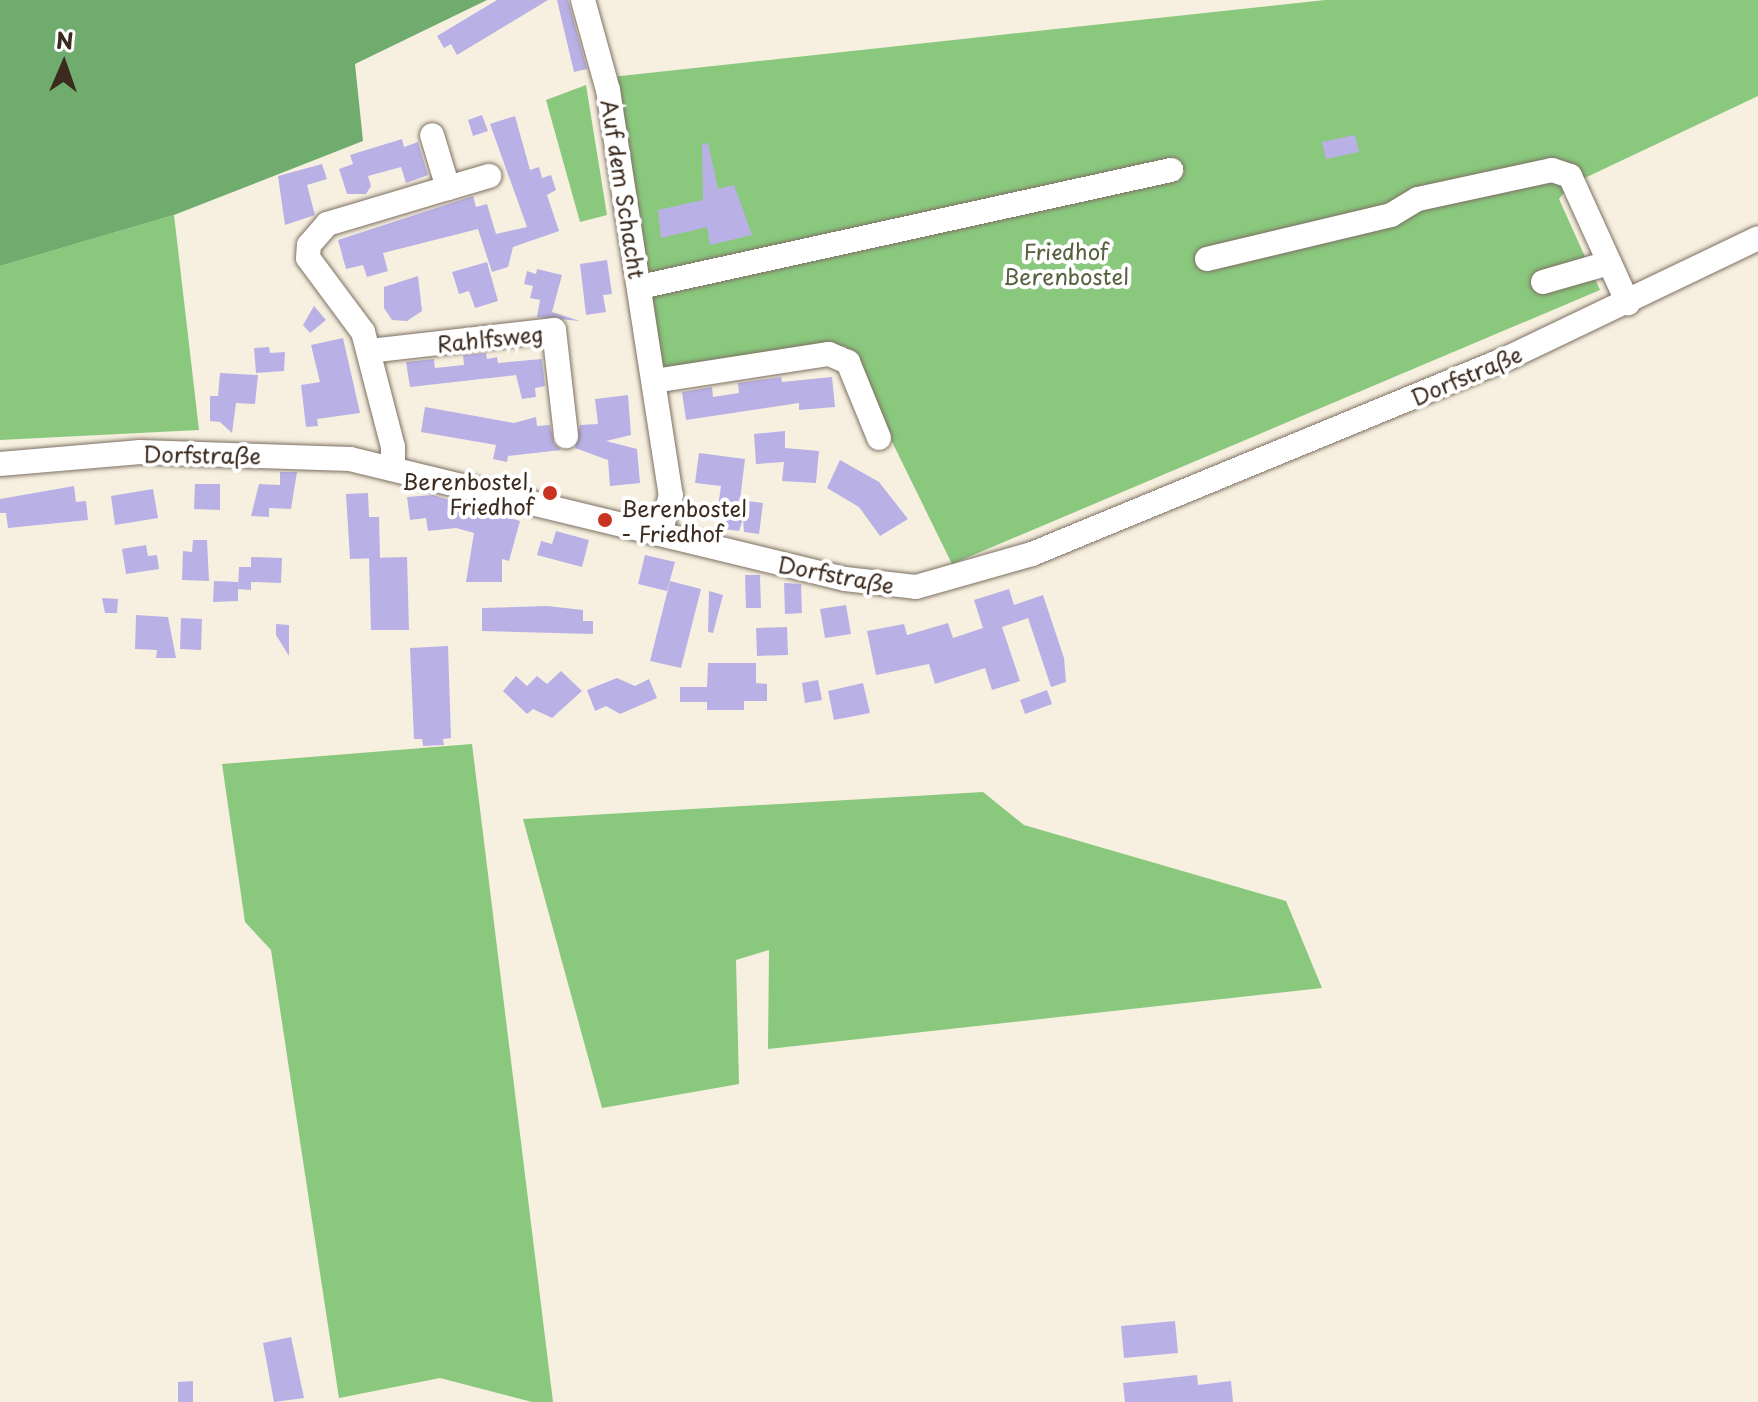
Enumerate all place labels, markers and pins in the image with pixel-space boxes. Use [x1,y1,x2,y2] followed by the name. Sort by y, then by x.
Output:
[402,467,534,518] place label: Berenbostel, Friedhof
[541,484,559,502] marker: Berenbostel, Friedhof
[621,494,747,546] place label: Berenbostel - Friedhof
[596,511,614,529] marker: Berenbostel - Friedhof

